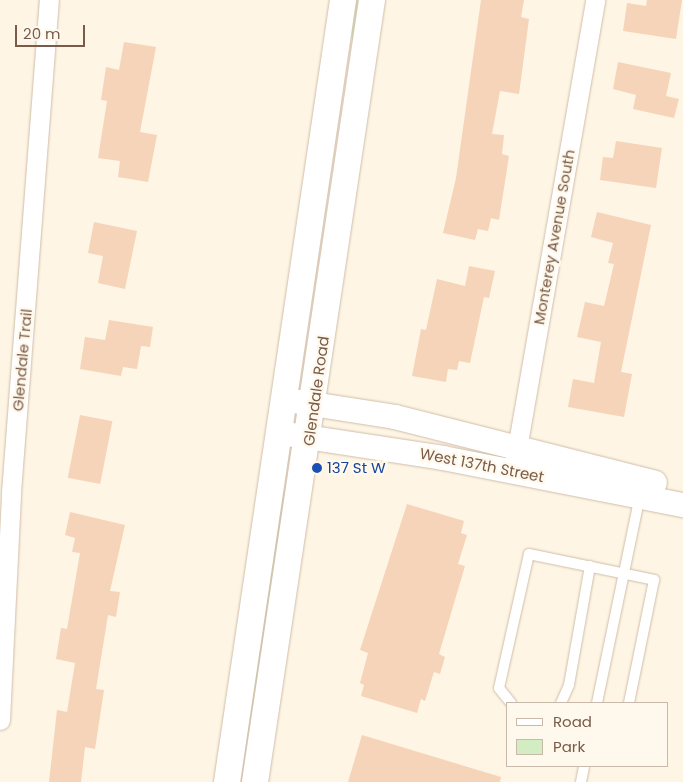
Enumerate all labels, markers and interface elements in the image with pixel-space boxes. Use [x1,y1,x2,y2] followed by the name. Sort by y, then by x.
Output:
[18,15,88,47] scale bar
[23,23,61,44] text: 20 m
[530,148,578,326] street label: Monterey Avenue South
[9,308,35,412] street label: Glendale Trail
[299,335,333,447] street label: Glendale Road
[418,444,546,486] street label: West 137th Street
[327,459,386,477] place label: 137 St W
[311,462,323,474] marker: 137 St W
[506,702,668,767] legend
[553,711,592,732] text: Road
[553,736,585,757] text: Park

